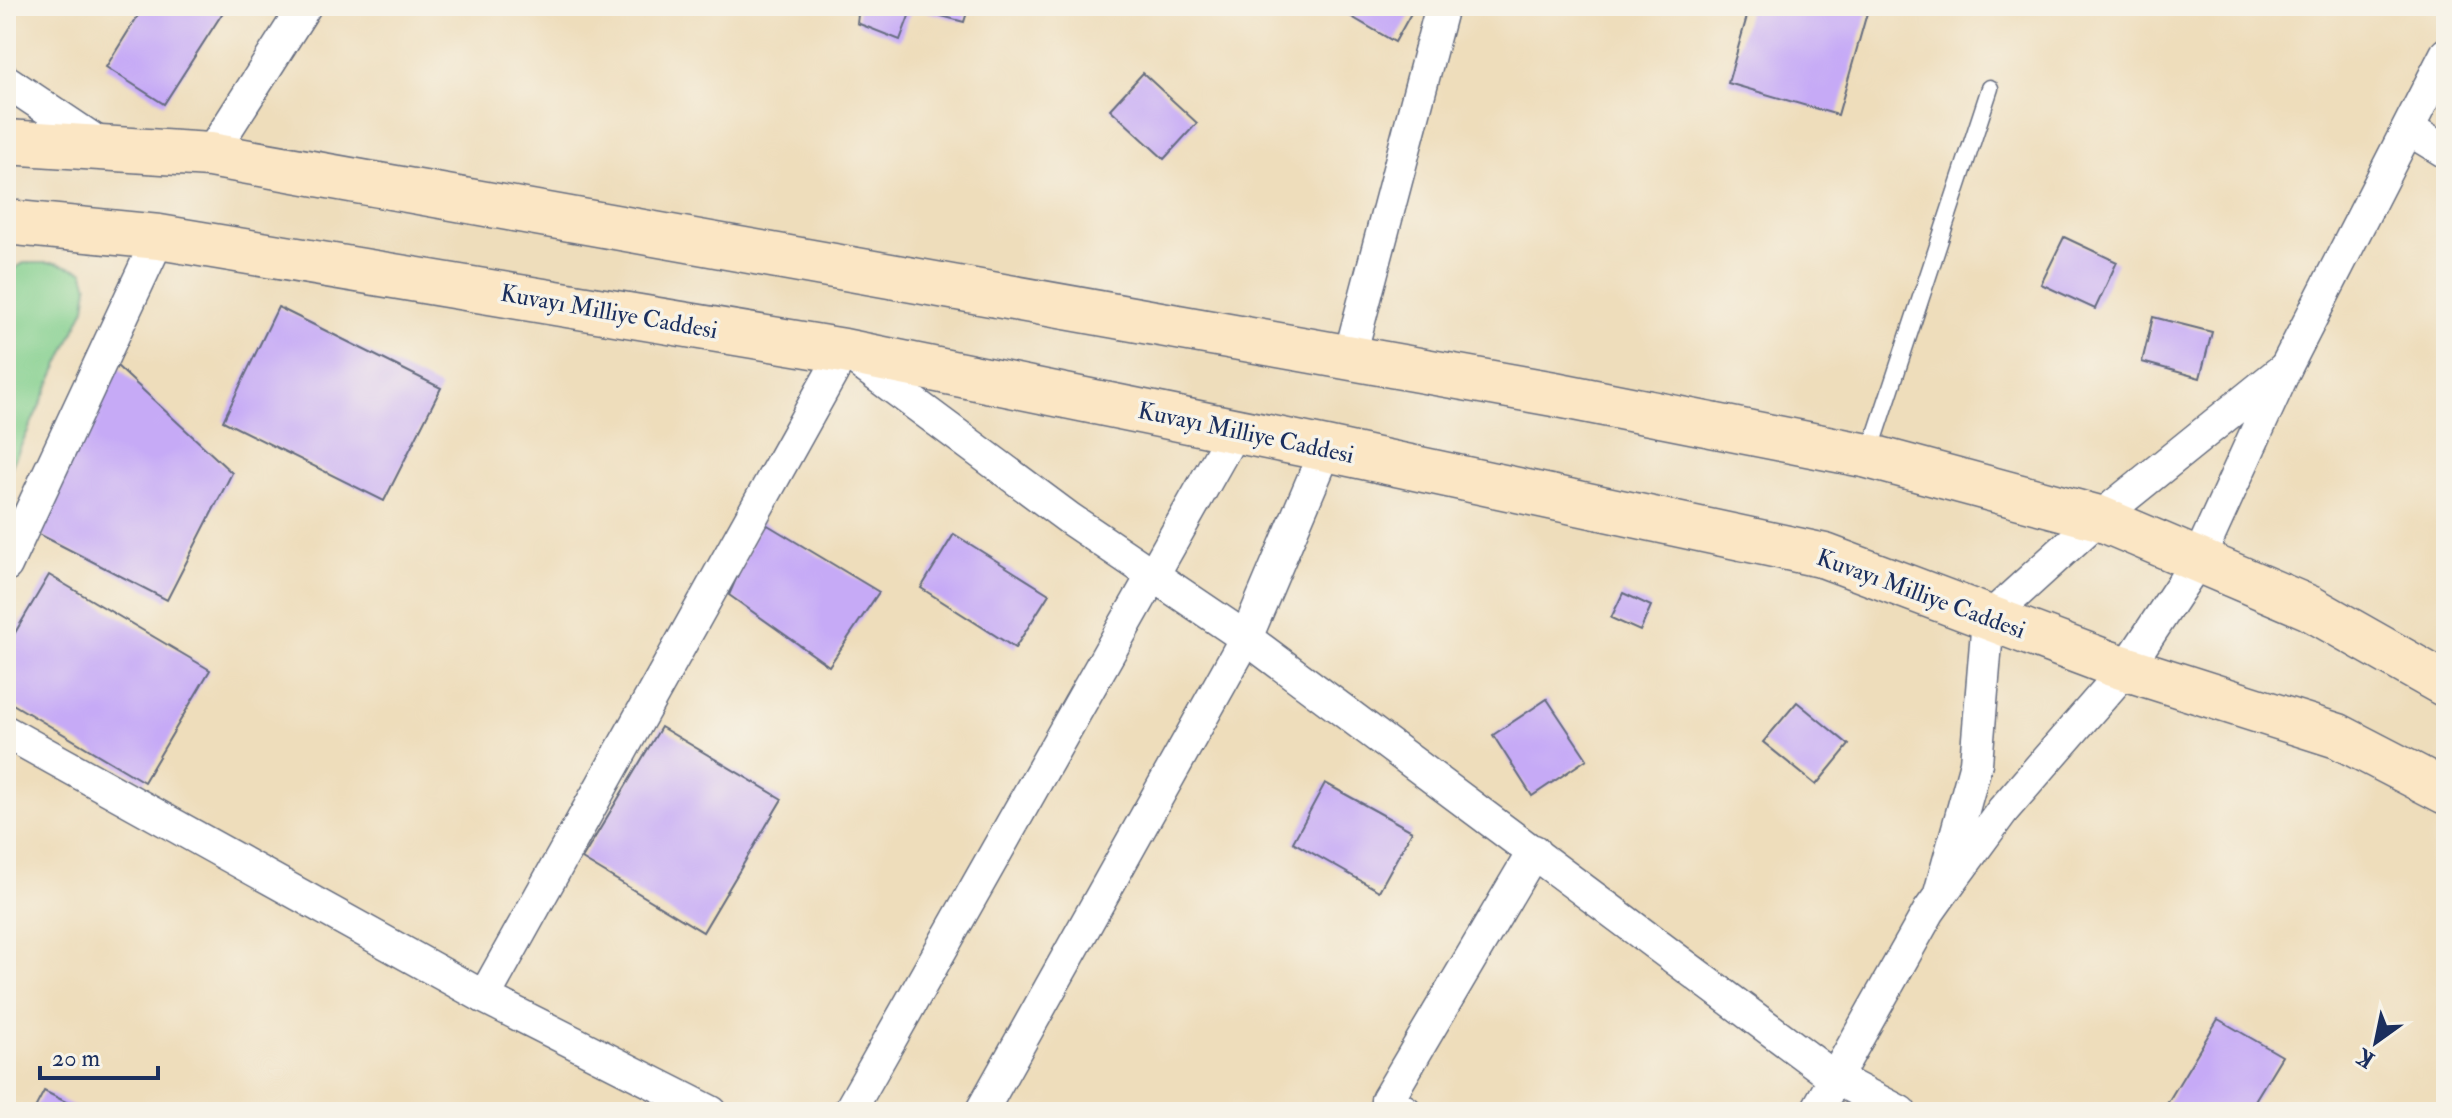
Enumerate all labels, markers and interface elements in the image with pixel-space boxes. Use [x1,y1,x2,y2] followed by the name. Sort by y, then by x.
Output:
[498,278,720,346] street label: Kuvayı Milliye Caddesi
[1135,395,1357,471] street label: Kuvayı Milliye Caddesi
[1812,542,2030,646] street label: Kuvayı Milliye Caddesi
[2336,1002,2416,1082] north arrow
[40,1030,158,1080] scale bar
[2351,1042,2380,1074] text: K
[52,1043,101,1074] text: 20 m

